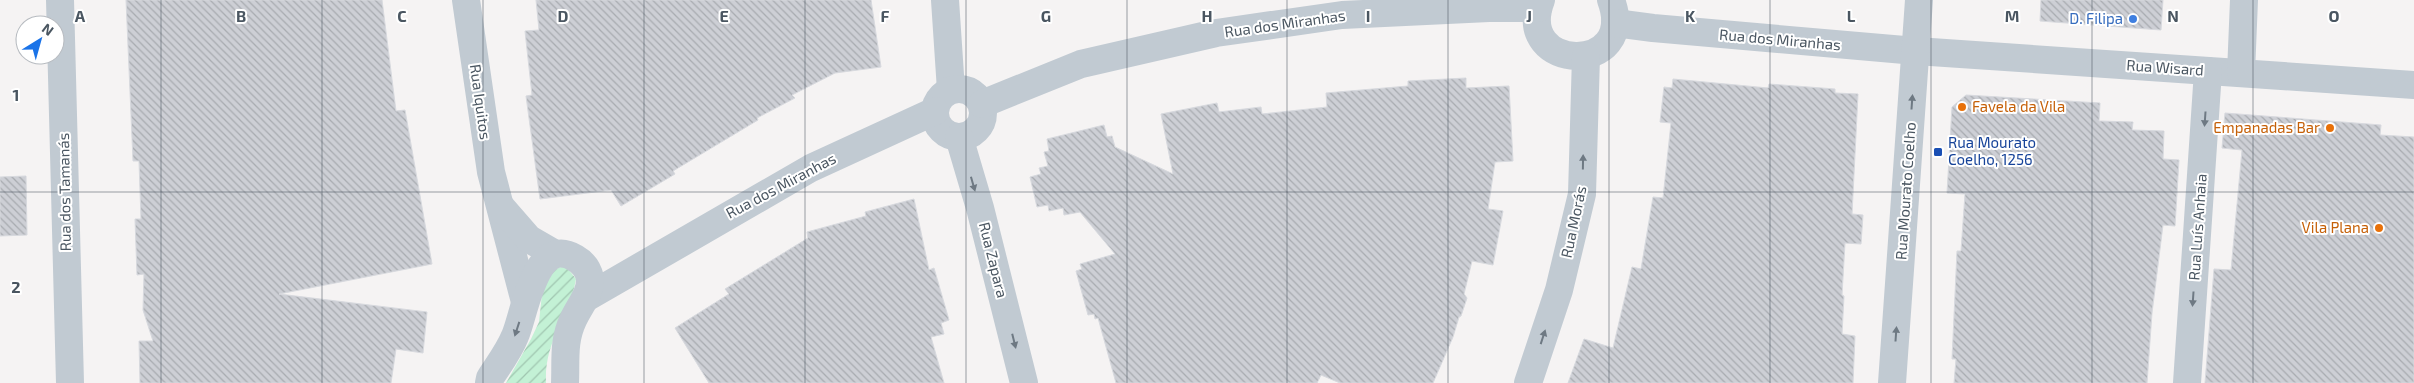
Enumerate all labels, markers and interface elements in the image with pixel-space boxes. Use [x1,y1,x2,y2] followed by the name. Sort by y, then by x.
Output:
[75,6,86,25] text: A
[236,6,246,25] text: B
[397,6,407,25] text: C
[558,6,569,25] text: D
[719,6,729,25] text: E
[881,6,890,25] text: F
[1041,6,1051,25] text: G
[1201,6,1213,25] text: H
[1223,6,1346,40] street label: Rua dos Miranhas
[1366,6,1370,25] text: I
[1526,6,1532,25] text: J
[1685,6,1696,25] text: K
[1847,6,1856,25] text: L
[2005,6,2019,25] text: M
[2167,6,2179,25] text: N
[2328,6,2340,25] text: O
[2069,9,2123,27] place label: D. Filipa
[2127,13,2139,25] marker: D. Filipa
[15,15,65,65] north arrow
[39,19,57,39] text: N
[1719,25,1842,53] street label: Rua dos Miranhas
[2126,55,2204,79] street label: Rua Wisard
[467,63,495,141] street label: Rua Iquitos
[13,85,19,104] text: 1
[1908,94,1916,110] one-way arrow
[1972,97,2065,115] place label: Favela da Vila
[1956,101,1968,113] marker: Favela da Vila
[2201,111,2209,127] one-way arrow
[2213,118,2320,136] place label: Empanadas Bar
[1891,121,1919,261] street label: Rua Mourato Coelho
[2324,122,2336,134] marker: Empanadas Bar
[54,133,74,251] street label: Rua dos Tamanás
[1948,133,2036,168] place label: Rua Mourato Coelho, 1256
[1932,146,1944,158] marker: Rua Mourato Coelho, 1256
[722,149,839,222] street label: Rua dos Miranhas
[1579,154,1587,170] one-way arrow
[2184,173,2210,281] street label: Rua Luís Anhaia
[970,176,978,191] one-way arrow
[1557,184,1589,259] street label: Rua Morás
[2302,218,2369,236] place label: Vila Plana
[976,220,1012,299] street label: Rua Zapara
[2373,222,2385,234] marker: Vila Plana
[11,277,21,296] text: 2
[2188,291,2196,307] one-way arrow
[513,322,521,337] one-way arrow
[1892,326,1900,342] one-way arrow
[1540,329,1547,344] one-way arrow
[1010,334,1018,349] one-way arrow

